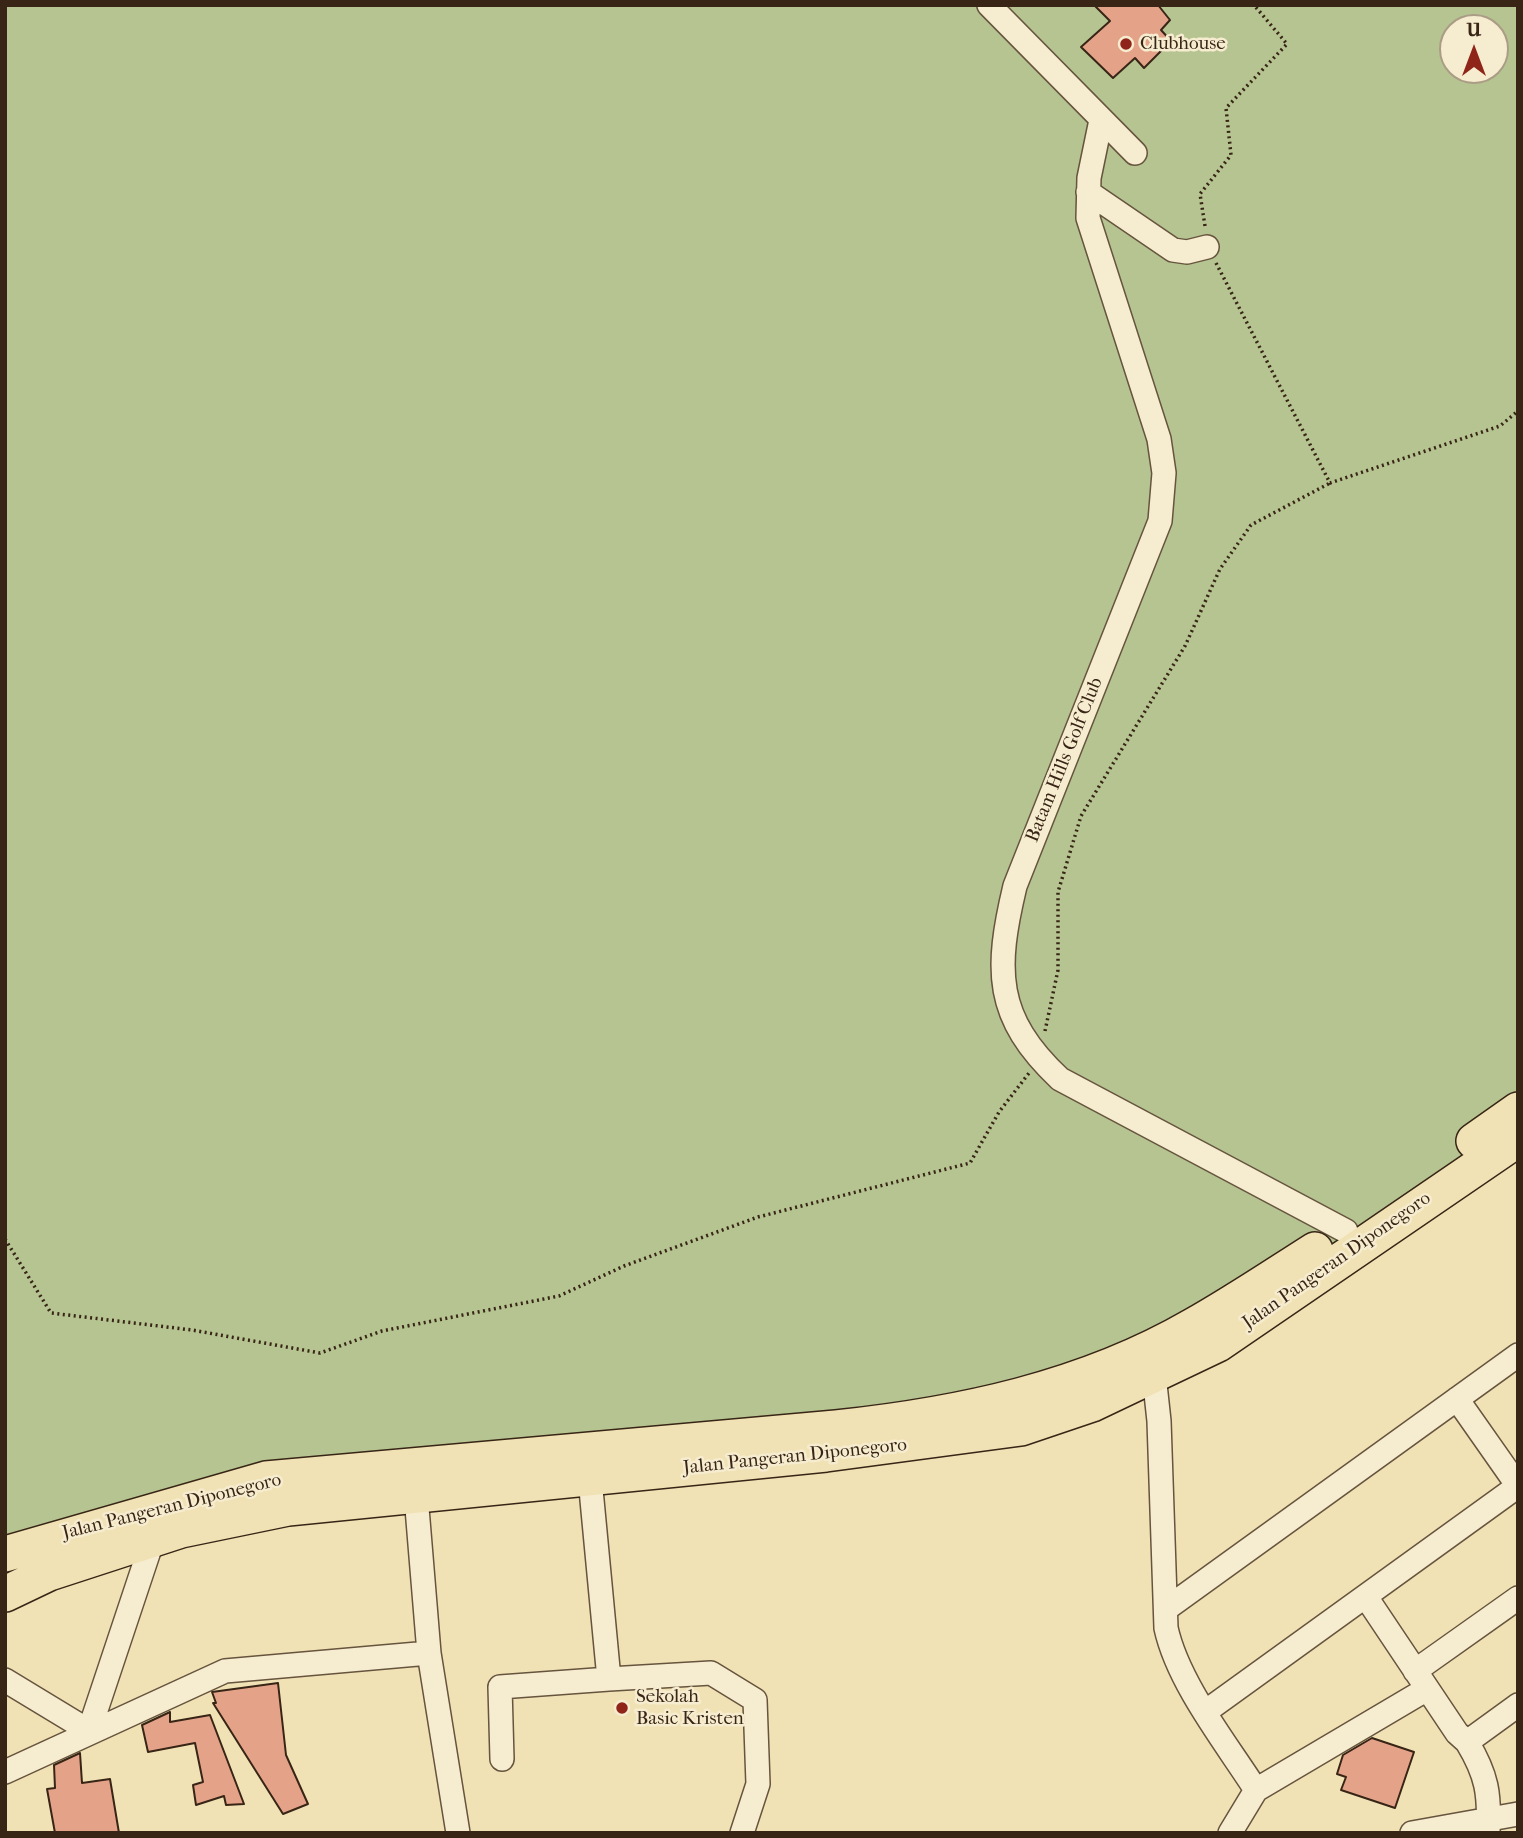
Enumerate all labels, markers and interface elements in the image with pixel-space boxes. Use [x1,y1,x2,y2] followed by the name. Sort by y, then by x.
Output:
[1439,14,1509,84] north arrow
[1467,19,1481,41] text: U
[1140,33,1226,55] place label: Clubhouse
[1118,36,1134,52] marker: Clubhouse
[1021,674,1109,846] street label: Batam Hills Golf Club
[1238,1187,1436,1335] street label: Jalan Pangeran Diponegoro
[682,1434,908,1480] street label: Jalan Pangeran Diponegoro
[60,1469,284,1545] street label: Jalan Pangeran Diponegoro
[636,1686,744,1730] place label: Sekolah Basic Kristen
[614,1700,630,1716] marker: Sekolah Basic Kristen

